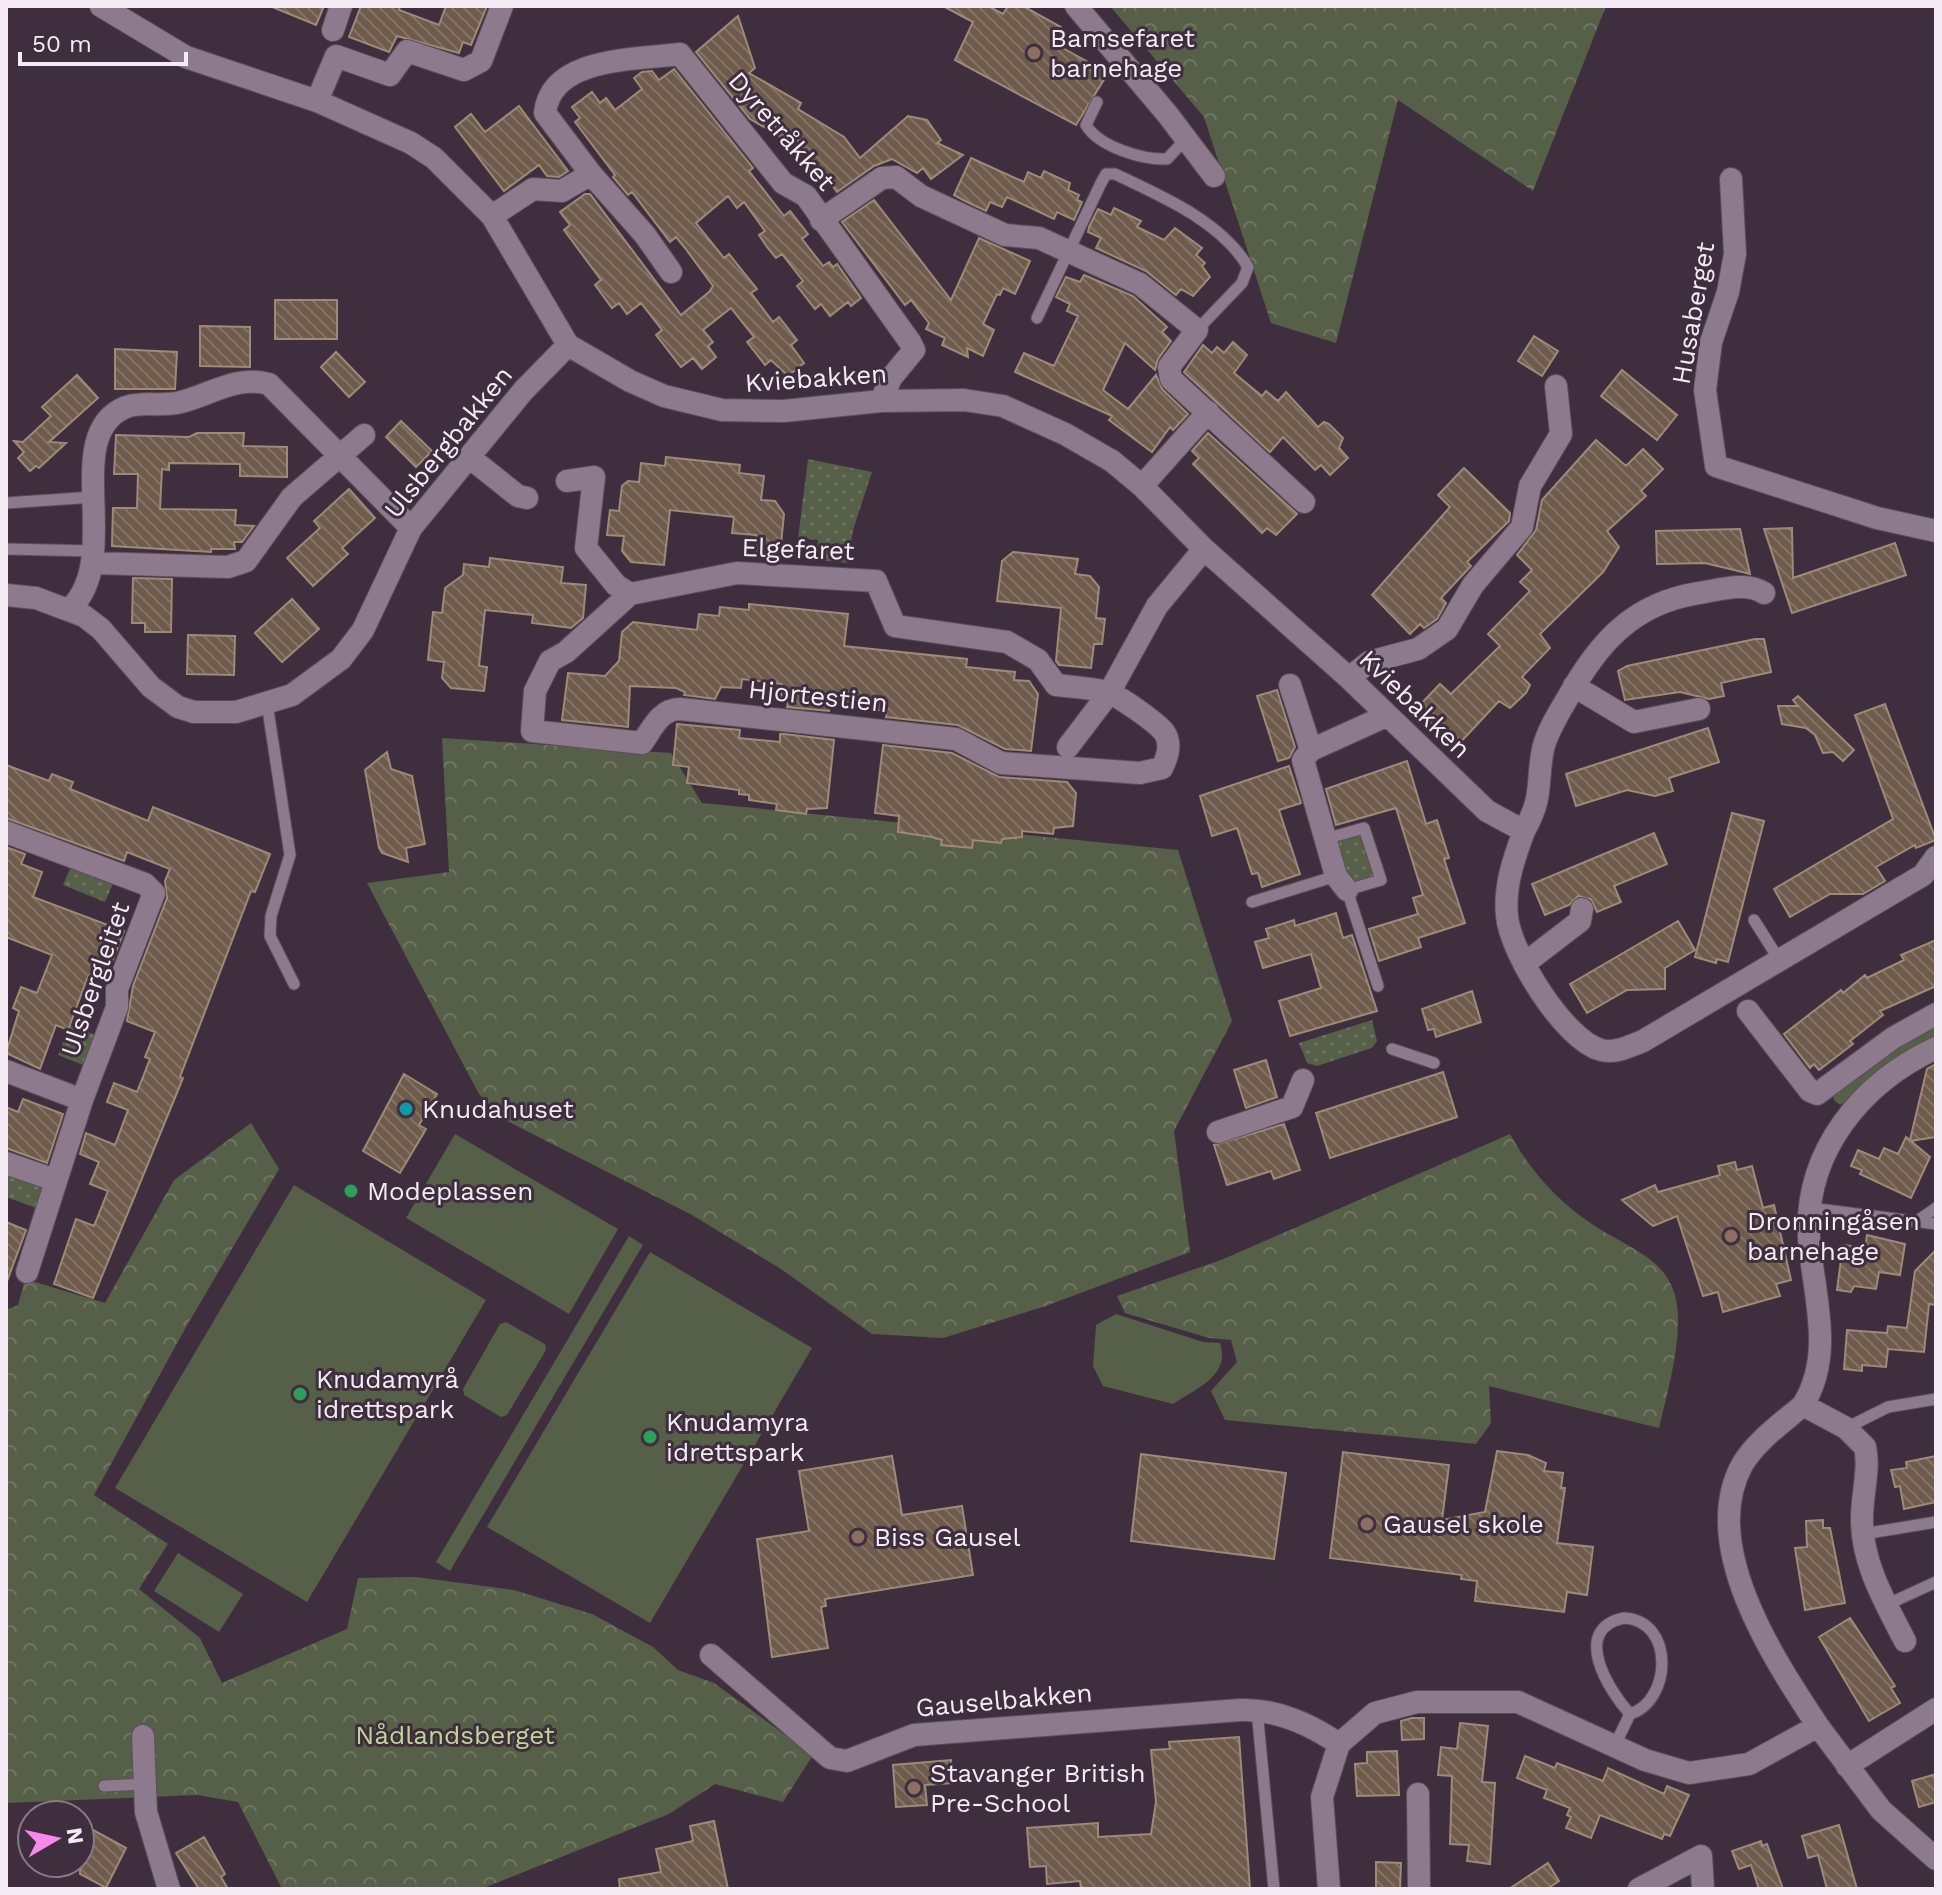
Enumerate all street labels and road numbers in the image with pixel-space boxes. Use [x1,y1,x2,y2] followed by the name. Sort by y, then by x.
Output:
[722,66,842,196] street label: Dyretråkket
[1666,239,1720,386] street label: Husaberget
[744,358,888,398] street label: Kviebakken
[378,360,518,524] street label: Ulsbergbakken
[741,532,855,566] street label: Elgefaret
[1353,644,1477,764] street label: Kviebakken
[747,674,889,718] street label: Hjortestien
[55,898,135,1060] street label: Ulsbergleitet
[914,1677,1094,1723] street label: Gauselbakken

